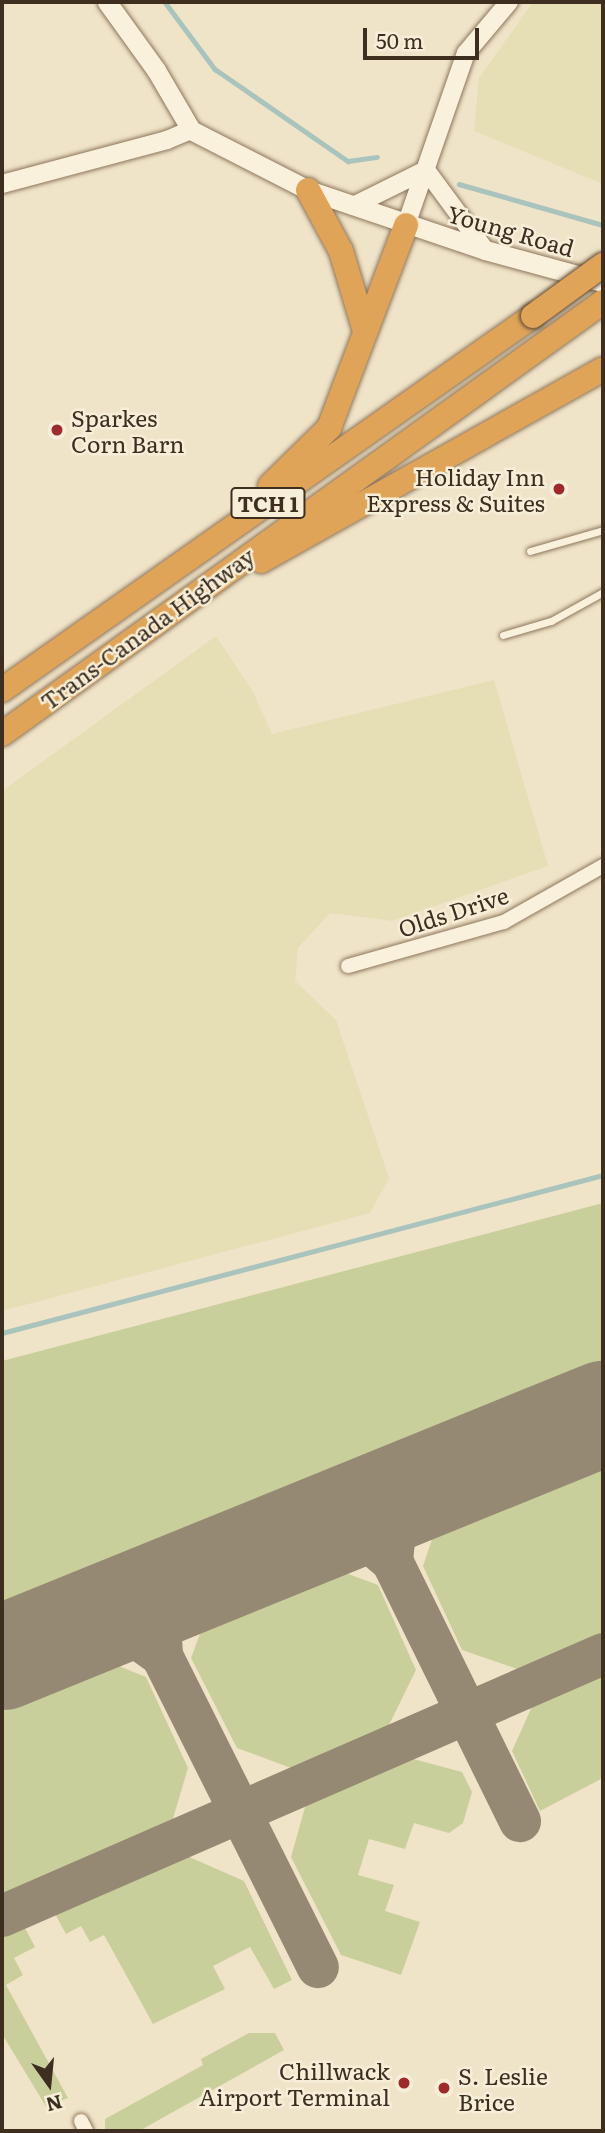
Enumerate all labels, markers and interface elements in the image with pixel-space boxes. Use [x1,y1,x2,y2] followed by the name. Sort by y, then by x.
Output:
[367,14,482,58] scale bar
[376,24,423,55] text: 50 m
[444,199,578,261] street label: Young Road
[71,403,184,457] place label: Sparkes Corn Barn
[49,422,65,438] marker: Sparkes Corn Barn
[366,462,545,516] place label: Holiday Inn Express & Suites
[551,481,567,497] marker: Holiday Inn Express & Suites
[230,486,306,520] road number: TCH 1
[35,541,259,715] street label: Trans-Canada Highway
[394,880,512,942] street label: Olds Drive
[14,2049,84,2119] north arrow
[199,2056,390,2110] place label: Chillwack Airport Terminal
[458,2061,548,2115] place label: S. Leslie Brice
[396,2075,412,2091] marker: Chillwack Airport Terminal
[436,2080,452,2096] marker: S. Leslie Brice
[43,2089,66,2120] text: N

